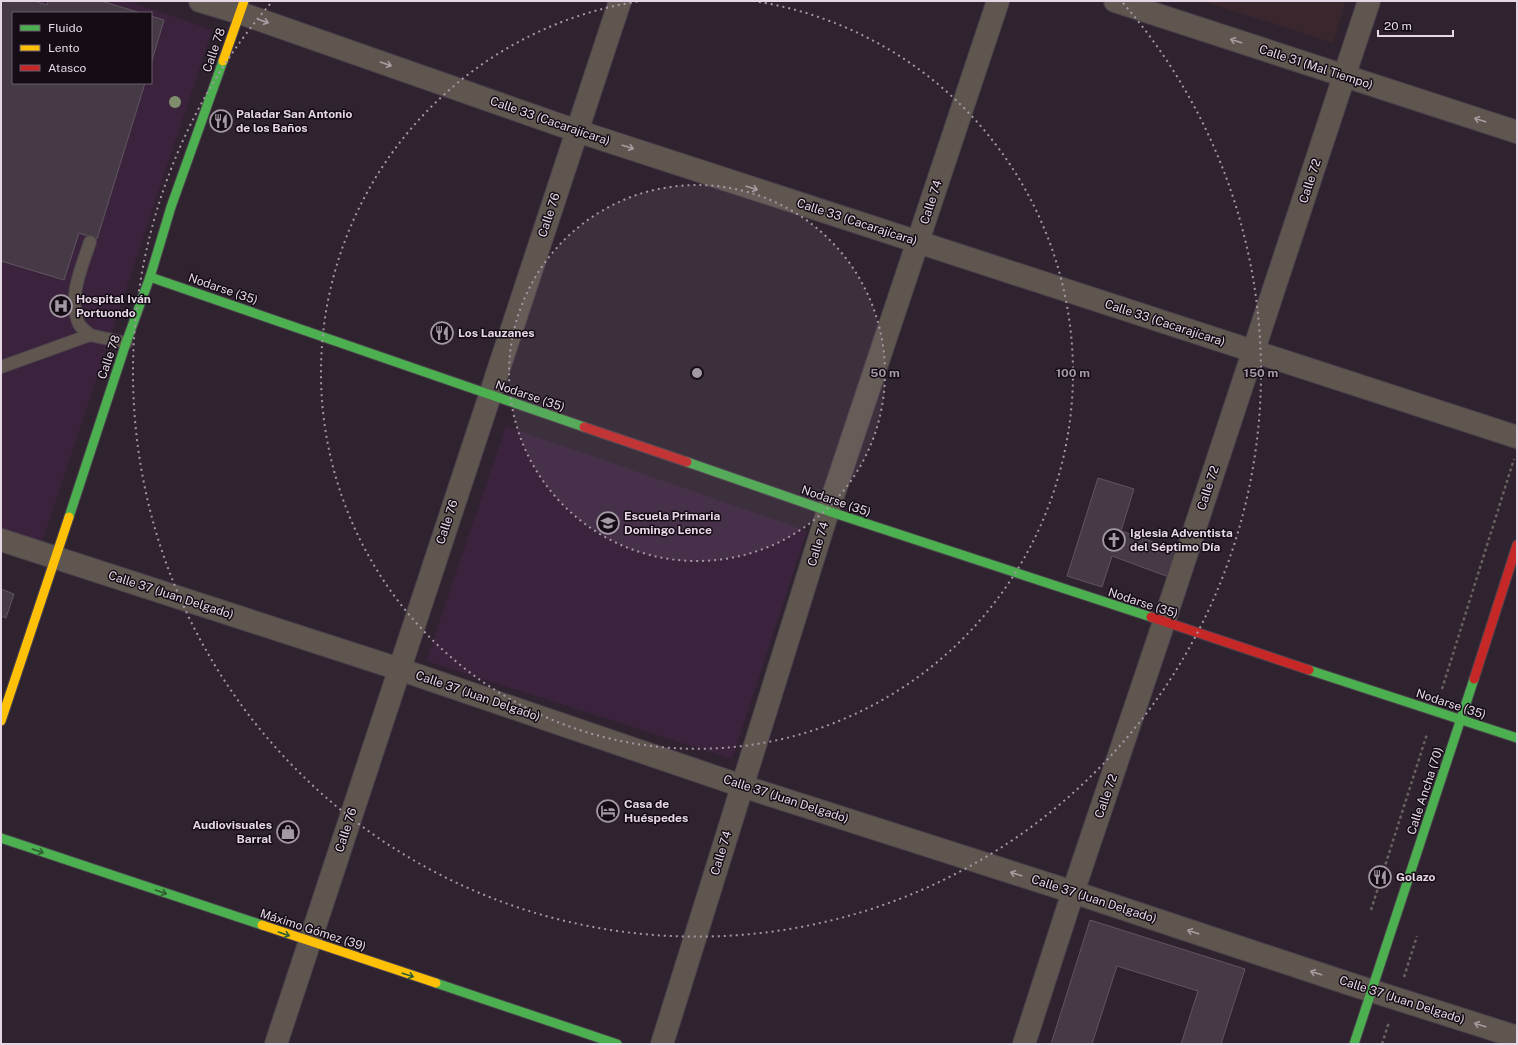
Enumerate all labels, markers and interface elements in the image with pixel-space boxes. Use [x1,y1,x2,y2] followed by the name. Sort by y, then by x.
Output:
[12,12,152,84] legend
[1378,12,1453,38] scale bar
[257,18,270,25] one-way arrow
[1384,19,1412,33] text: 20 m
[48,21,83,35] text: Fluido
[200,26,228,74] street label: Calle 78
[1231,36,1243,44] one-way arrow
[48,41,80,55] text: Lento
[1257,42,1375,92] street label: Calle 31 (Mal Tiempo)
[48,61,87,75] text: Atasco
[380,61,393,68] one-way arrow
[488,94,612,148] street label: Calle 33 (Cacarajícara)
[236,107,352,135] place label: Paladar San Antonio de los Baños
[208,108,234,134] restaurant icon: Paladar San Antonio de los Baños
[1474,116,1487,123] one-way arrow
[622,144,634,152] one-way arrow
[1296,157,1324,205] street label: Calle 72
[917,178,945,226] street label: Calle 74
[745,185,758,192] one-way arrow
[535,191,563,239] street label: Calle 76
[795,196,919,248] street label: Calle 33 (Cacarajícara)
[186,271,260,307] street label: Nodarse (35)
[76,292,151,320] place label: Hospital Iván Portuondo
[48,293,74,319] hospital icon: Hospital Iván Portuondo
[1103,297,1227,349] street label: Calle 33 (Cacarajícara)
[429,320,455,346] restaurant icon: Los Lauzanes
[458,326,535,340] place label: Los Lauzanes
[95,333,123,381] street label: Calle 78
[690,366,704,380] centre of rings
[870,366,900,380] text: 50 m
[1056,366,1090,380] text: 100 m
[1244,366,1278,380] text: 150 m
[493,378,567,414] street label: Nodarse (35)
[1194,464,1222,512] street label: Calle 72
[799,483,873,519] street label: Nodarse (35)
[433,498,461,546] street label: Calle 76
[624,509,721,537] place label: Escuela Primaria Domingo Lence
[595,510,621,536] school or university icon: Escuela Primaria Domingo Lence
[805,520,832,568] street label: Calle 74
[1130,526,1233,554] place label: Iglesia Adventista del Séptimo Día
[1101,527,1127,553] church icon: Iglesia Adventista del Séptimo Día
[107,568,235,622] street label: Calle 37 (Juan Delgado)
[1106,585,1180,621] street label: Nodarse (35)
[414,668,542,724] street label: Calle 37 (Juan Delgado)
[1414,686,1488,722] street label: Nodarse (35)
[1404,745,1446,837] street label: Calle Ancha (70)
[722,772,850,826] street label: Calle 37 (Juan Delgado)
[1092,772,1120,820] street label: Calle 72
[624,797,688,825] place label: Casa de Huéspedes
[595,798,621,824] hotel icon: Casa de Huéspedes
[332,806,360,854] street label: Calle 76
[192,818,272,846] place label: Audiovisuales Barral
[275,819,301,845] shop icon: Audiovisuales Barral
[708,829,735,877] street label: Calle 74
[32,847,44,855] one-way arrow
[1367,864,1393,890] restaurant icon: Golazo
[1010,870,1023,877] one-way arrow
[1396,870,1436,884] place label: Golazo
[1030,872,1158,926] street label: Calle 37 (Juan Delgado)
[155,889,168,896] one-way arrow
[258,906,368,954] street label: Máximo Gómez (39)
[1186,928,1199,935] one-way arrow
[278,930,290,938] one-way arrow
[1310,969,1323,976] one-way arrow
[401,971,413,979] one-way arrow
[1338,973,1466,1027] street label: Calle 37 (Juan Delgado)
[1474,1021,1487,1028] one-way arrow

